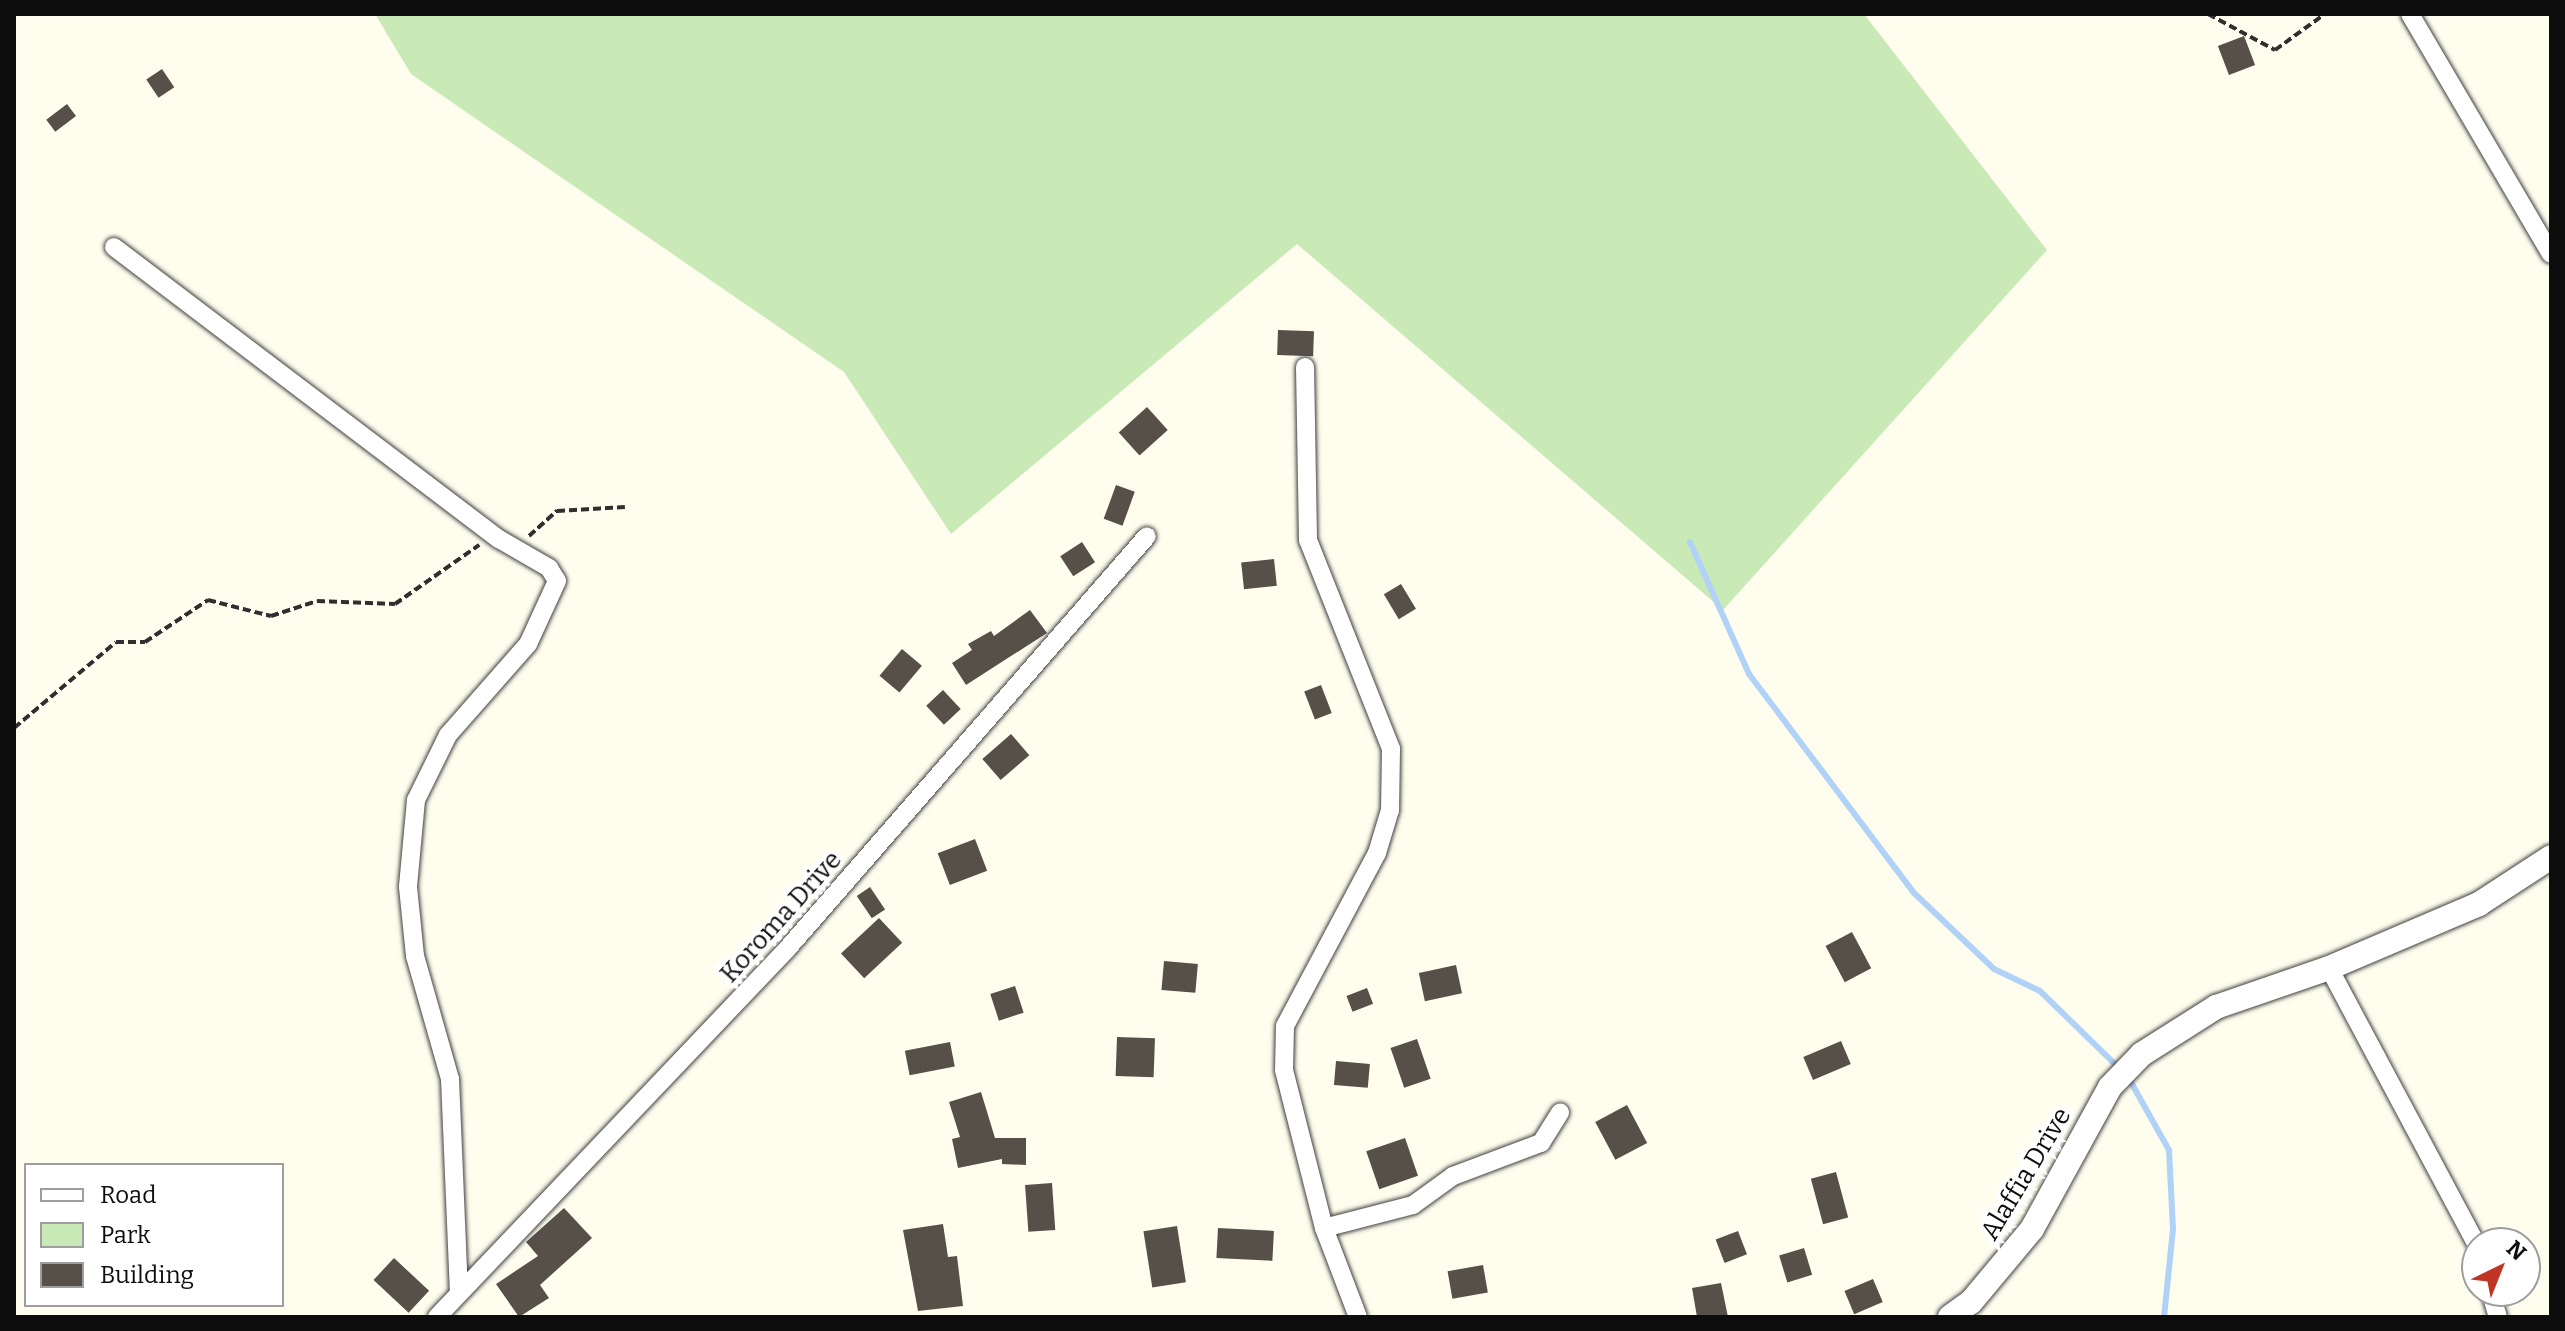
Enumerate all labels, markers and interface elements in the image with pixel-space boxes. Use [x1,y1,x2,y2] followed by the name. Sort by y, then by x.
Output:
[714,845,848,989] street label: Koroma Drive
[1974,1102,2078,1246] street label: Alaffia Drive
[24,1163,284,1307] legend
[100,1181,156,1209] text: Road
[100,1221,151,1249] text: Park
[2461,1227,2541,1307] north arrow
[2501,1235,2532,1266] text: N
[100,1261,194,1289] text: Building

